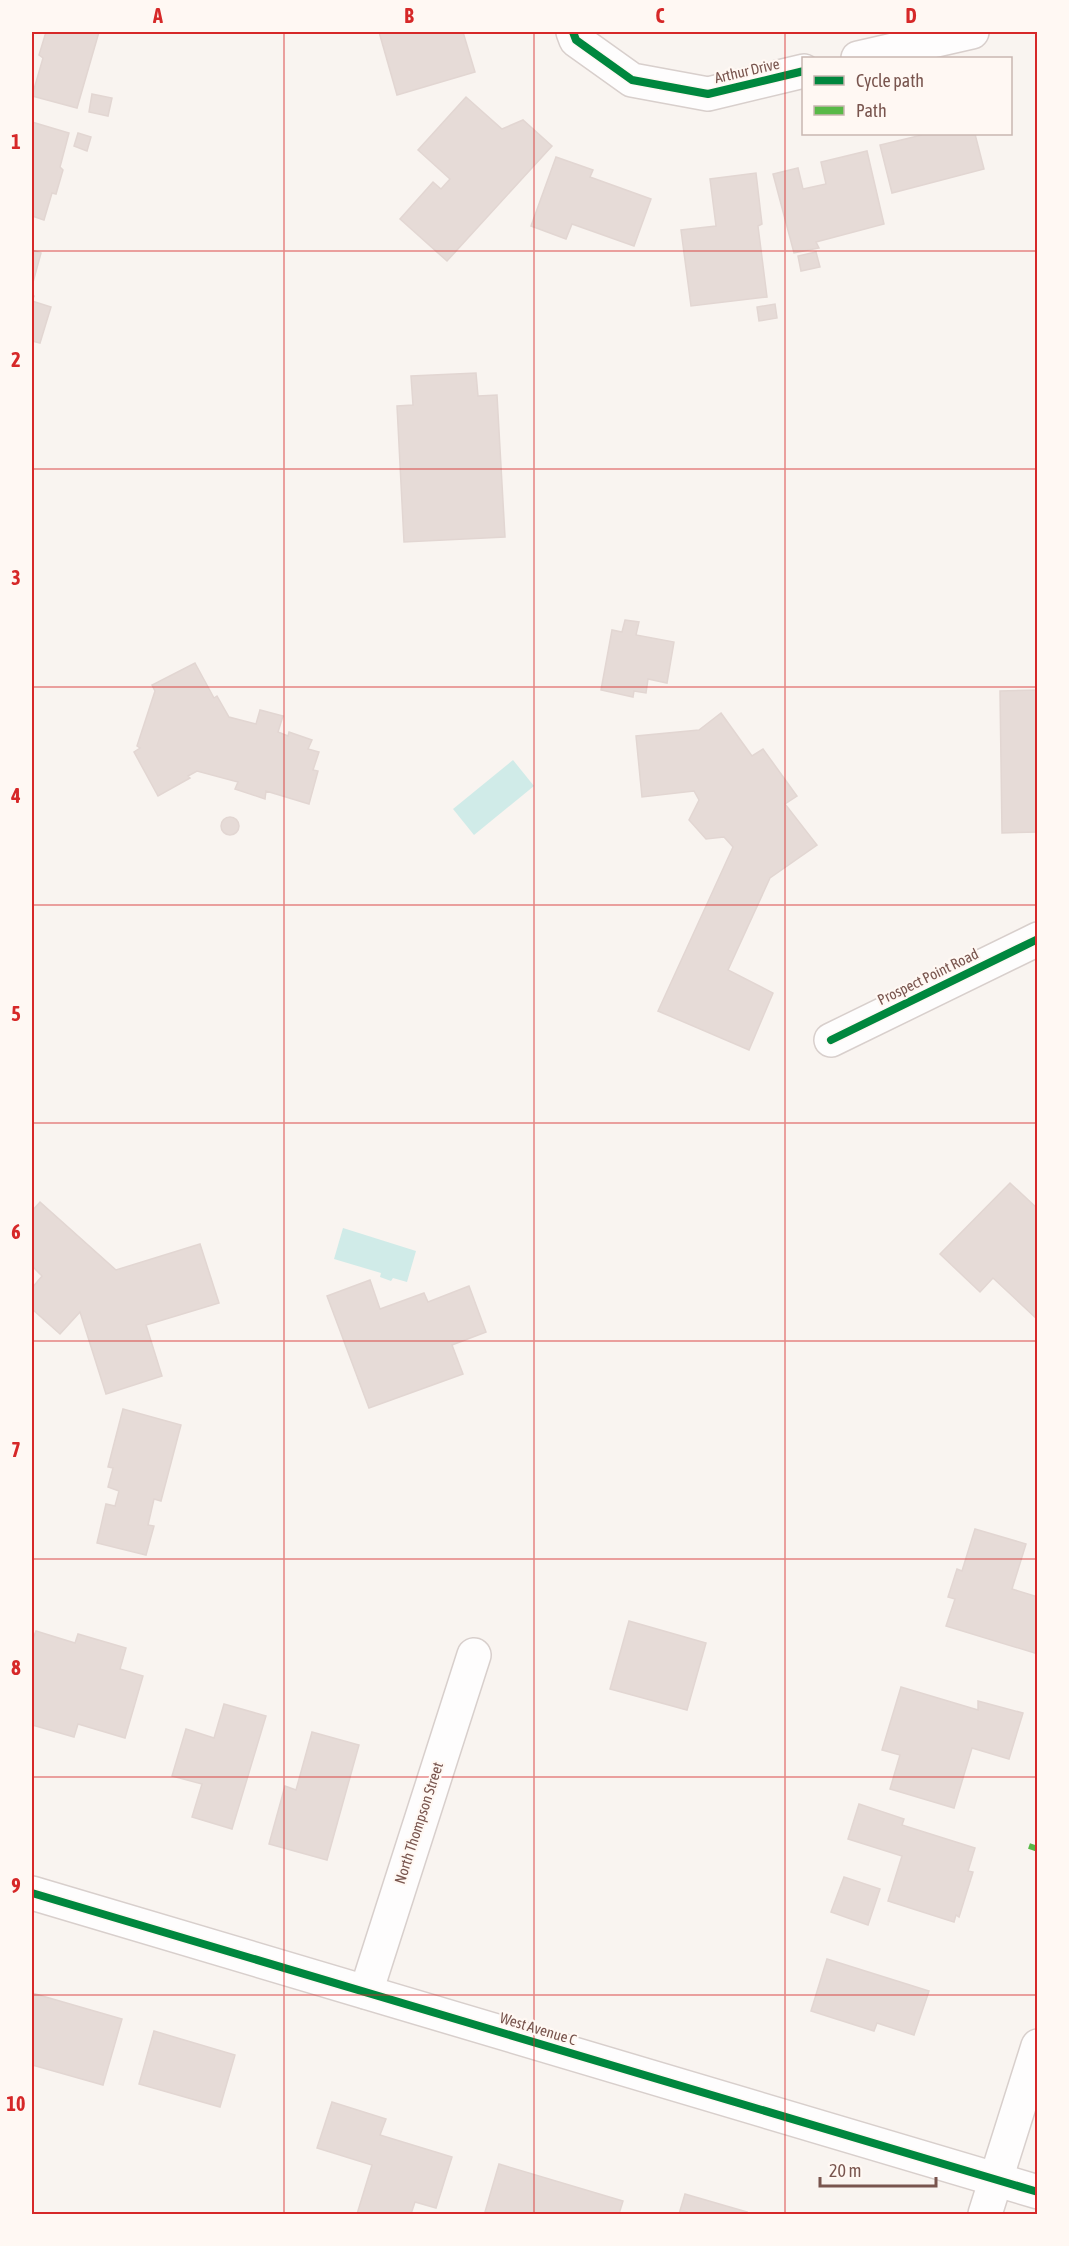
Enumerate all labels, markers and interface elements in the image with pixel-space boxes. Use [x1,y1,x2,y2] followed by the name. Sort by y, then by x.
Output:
[152,4,163,27] text: A
[404,4,414,27] text: B
[656,4,665,27] text: C
[905,4,917,27] text: D
[713,55,781,86] street label: Arthur Drive
[802,57,1012,135] legend
[856,70,924,91] text: Cycle path
[856,100,887,121] text: Path
[11,130,21,153] text: 1
[11,348,21,371] text: 2
[11,566,21,589] text: 3
[10,784,21,807] text: 4
[875,945,981,1008] street label: Prospect Point Road
[11,1002,21,1025] text: 5
[11,1220,21,1243] text: 6
[11,1438,21,1461] text: 7
[11,1656,21,1679] text: 8
[391,1760,446,1886] street label: North Thompson Street
[11,1874,21,1897] text: 9
[498,2009,579,2048] street label: West Avenue C
[7,2092,25,2115] text: 10
[820,2150,936,2188] scale bar
[829,2160,861,2181] text: 20 m

